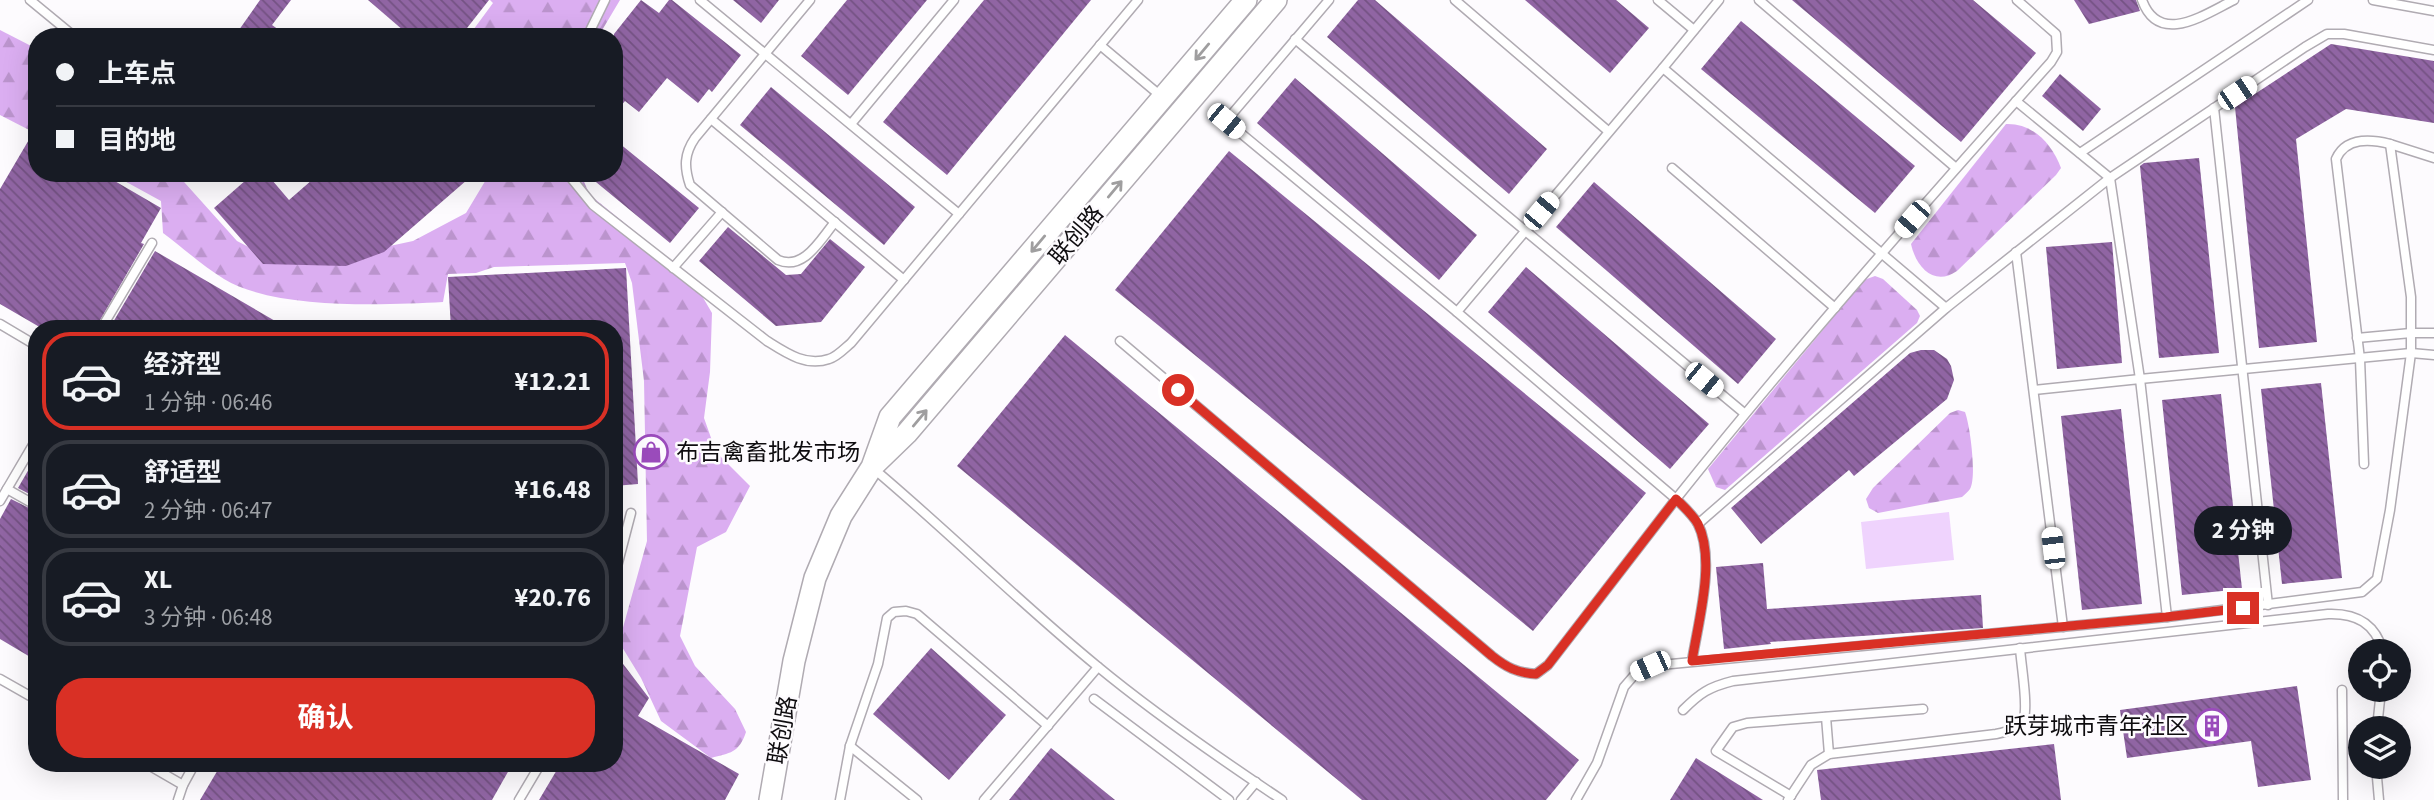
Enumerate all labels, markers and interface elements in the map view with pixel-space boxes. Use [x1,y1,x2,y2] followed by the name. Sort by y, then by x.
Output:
[1194,43,1210,61] one-way arrow
[98,55,176,92] text: 上车点
[2214,73,2261,113] car
[1204,99,1249,143] car
[98,122,176,159] text: 目的地
[1107,180,1123,198] one-way arrow
[1520,188,1563,234] car
[1891,196,1934,242] car
[1042,198,1111,272] street label: 联创路
[1030,234,1046,252] one-way arrow
[144,346,222,383] text: 经济型
[60,350,123,413] icon: car
[1682,359,1727,401] car
[515,363,591,400] text: ¥12.21
[1162,374,1194,406] route start
[144,386,272,419] text: 1 分钟 · 06:46
[912,410,928,428] one-way arrow
[632,433,670,471] shop icon: 布吉禽畜批发市场
[676,436,860,469] place label: 布吉禽畜批发市场
[144,454,222,491] text: 舒适型
[60,458,123,521] icon: car
[515,471,591,508] text: ¥16.48
[144,494,272,527] text: 2 分钟 · 06:47
[2194,506,2292,556] callout: 2 分钟
[2212,514,2274,547] text: 2 分钟
[2041,526,2066,570] car
[144,561,172,598] text: XL
[60,566,123,629] icon: car
[515,579,591,616] text: ¥20.76
[2227,592,2259,624] route end
[144,601,272,634] text: 3 分钟 · 06:48
[2348,639,2411,779] map controls
[2348,639,2411,702] button: locate
[1627,648,1674,684] car
[56,678,595,758] button: 确认
[760,693,805,767] street label: 联创路
[2193,707,2231,745] building icon: 跃芽城市青年社区
[2004,710,2188,743] place label: 跃芽城市青年社区
[2348,716,2411,779] button: layers

